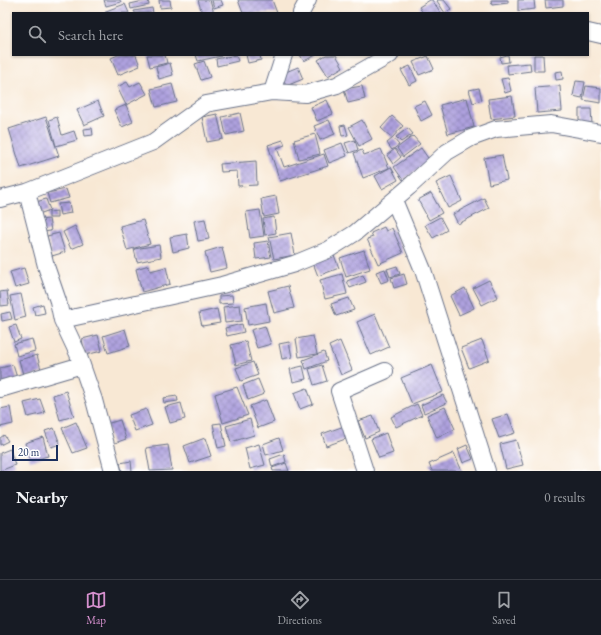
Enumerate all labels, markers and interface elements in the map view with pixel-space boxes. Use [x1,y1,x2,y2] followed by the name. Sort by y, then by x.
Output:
[12,12,589,56] search box
[26,23,48,45] icon: search
[58,25,123,44] text: Search here
[12,443,58,462] scale bar
[18,445,39,459] text: 20 m
[16,486,68,508] text: Nearby
[544,489,585,506] text: 0 results
[85,589,107,627] tab: Map
[278,589,322,627] tab: Directions
[492,589,516,627] tab: Saved

